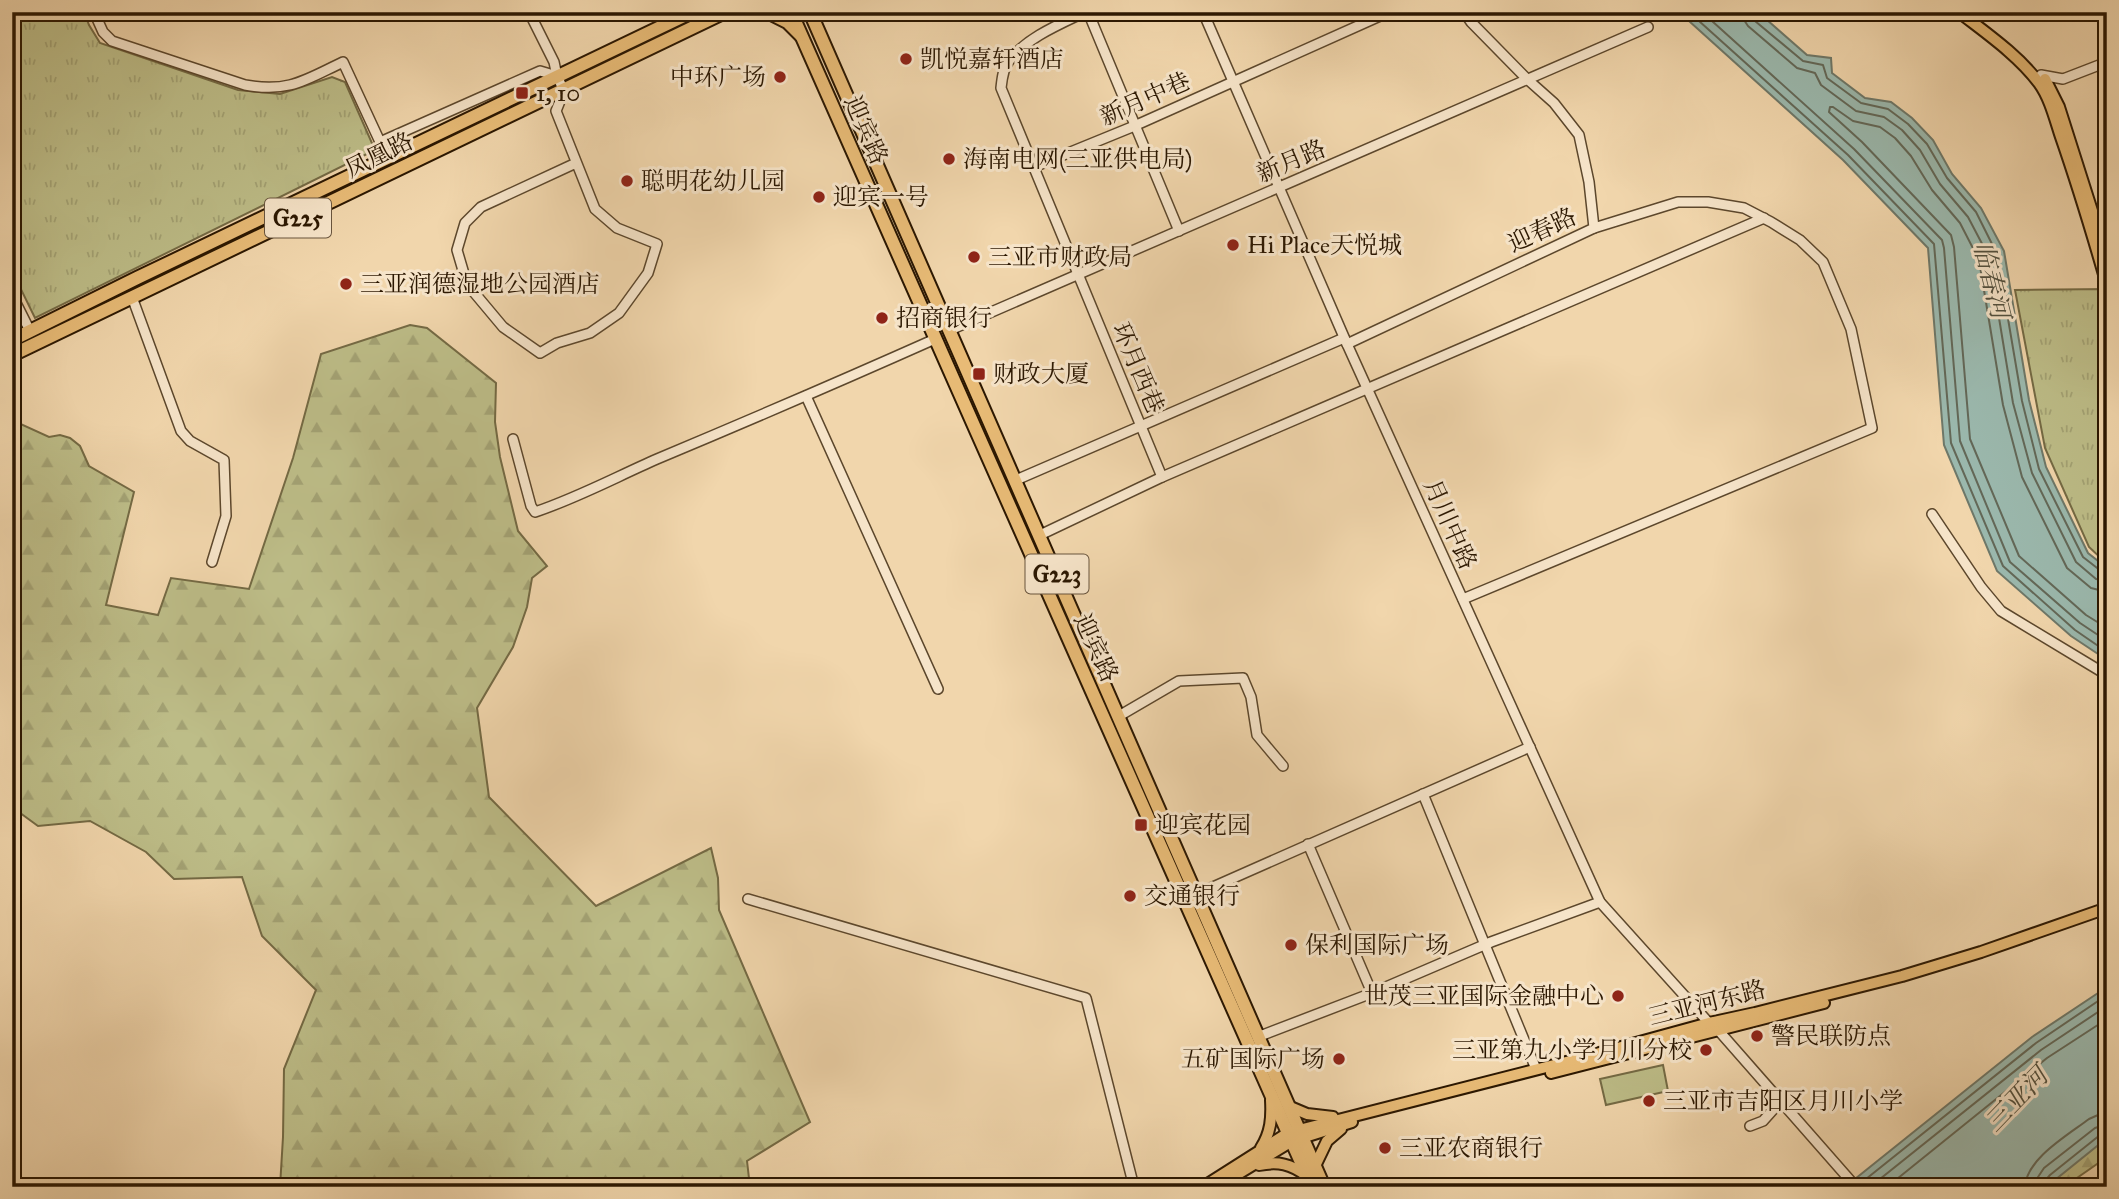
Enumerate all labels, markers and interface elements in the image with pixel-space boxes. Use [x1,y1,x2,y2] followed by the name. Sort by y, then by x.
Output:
[920,44,1064,74] place label: 凯悦嘉轩酒店
[898,51,914,67] marker: 凯悦嘉轩酒店
[670,62,766,92] place label: 中环广场
[1095,66,1195,132] street label: 新月中巷
[772,69,788,85] marker: 中环广场
[536,78,580,108] place label: 1, 10
[514,85,530,101] marker: 1, 10
[838,91,894,169] street label: 迎宾路
[340,126,418,184] street label: 凤凰路
[1252,133,1330,189] street label: 新月路
[963,144,1192,174] place label: 海南电网(三亚供电局)
[941,151,957,167] marker: 海南电网(三亚供电局)
[641,166,785,196] place label: 聪明花幼儿园
[619,173,635,189] marker: 聪明花幼儿园
[833,182,929,212] place label: 迎宾一号
[811,189,827,205] marker: 迎宾一号
[265,198,331,238] road number: G225
[1503,201,1581,259] street label: 迎春路
[1247,230,1402,260] place label: Hi Place天悦城
[1225,237,1241,253] marker: Hi Place天悦城
[1967,238,2018,326] water label: 临春河
[988,242,1132,272] place label: 三亚市财政局
[966,249,982,265] marker: 三亚市财政局
[360,269,600,299] place label: 三亚润德湿地公园酒店
[338,276,354,292] marker: 三亚润德湿地公园酒店
[896,303,992,333] place label: 招商银行
[874,310,890,326] marker: 招商银行
[1105,318,1171,418] street label: 环月西巷
[993,359,1089,389] place label: 财政大厦
[971,366,987,382] marker: 财政大厦
[1417,474,1483,574] street label: 月川中路
[1026,554,1088,594] road number: G223
[1067,609,1125,687] street label: 迎宾路
[1155,810,1251,840] place label: 迎宾花园
[1133,817,1149,833] marker: 迎宾花园
[1144,881,1240,911] place label: 交通银行
[1122,888,1138,904] marker: 交通银行
[1305,930,1449,960] place label: 保利国际广场
[1283,937,1299,953] marker: 保利国际广场
[1645,974,1769,1032] street label: 三亚河东路
[1364,981,1604,1011] place label: 世茂三亚国际金融中心
[1610,988,1626,1004] marker: 世茂三亚国际金融中心
[1771,1021,1891,1051] place label: 警民联防点
[1749,1028,1765,1044] marker: 警民联防点
[1452,1035,1692,1065] place label: 三亚第九小学月川分校
[1698,1042,1714,1058] marker: 三亚第九小学月川分校
[1181,1044,1325,1074] place label: 五矿国际广场
[1331,1051,1347,1067] marker: 五矿国际广场
[1977,1057,2057,1138] water label: 三亚河
[1663,1086,1903,1116] place label: 三亚市吉阳区月川小学
[1641,1093,1657,1109] marker: 三亚市吉阳区月川小学
[1399,1133,1543,1163] place label: 三亚农商银行
[1377,1140,1393,1156] marker: 三亚农商银行

